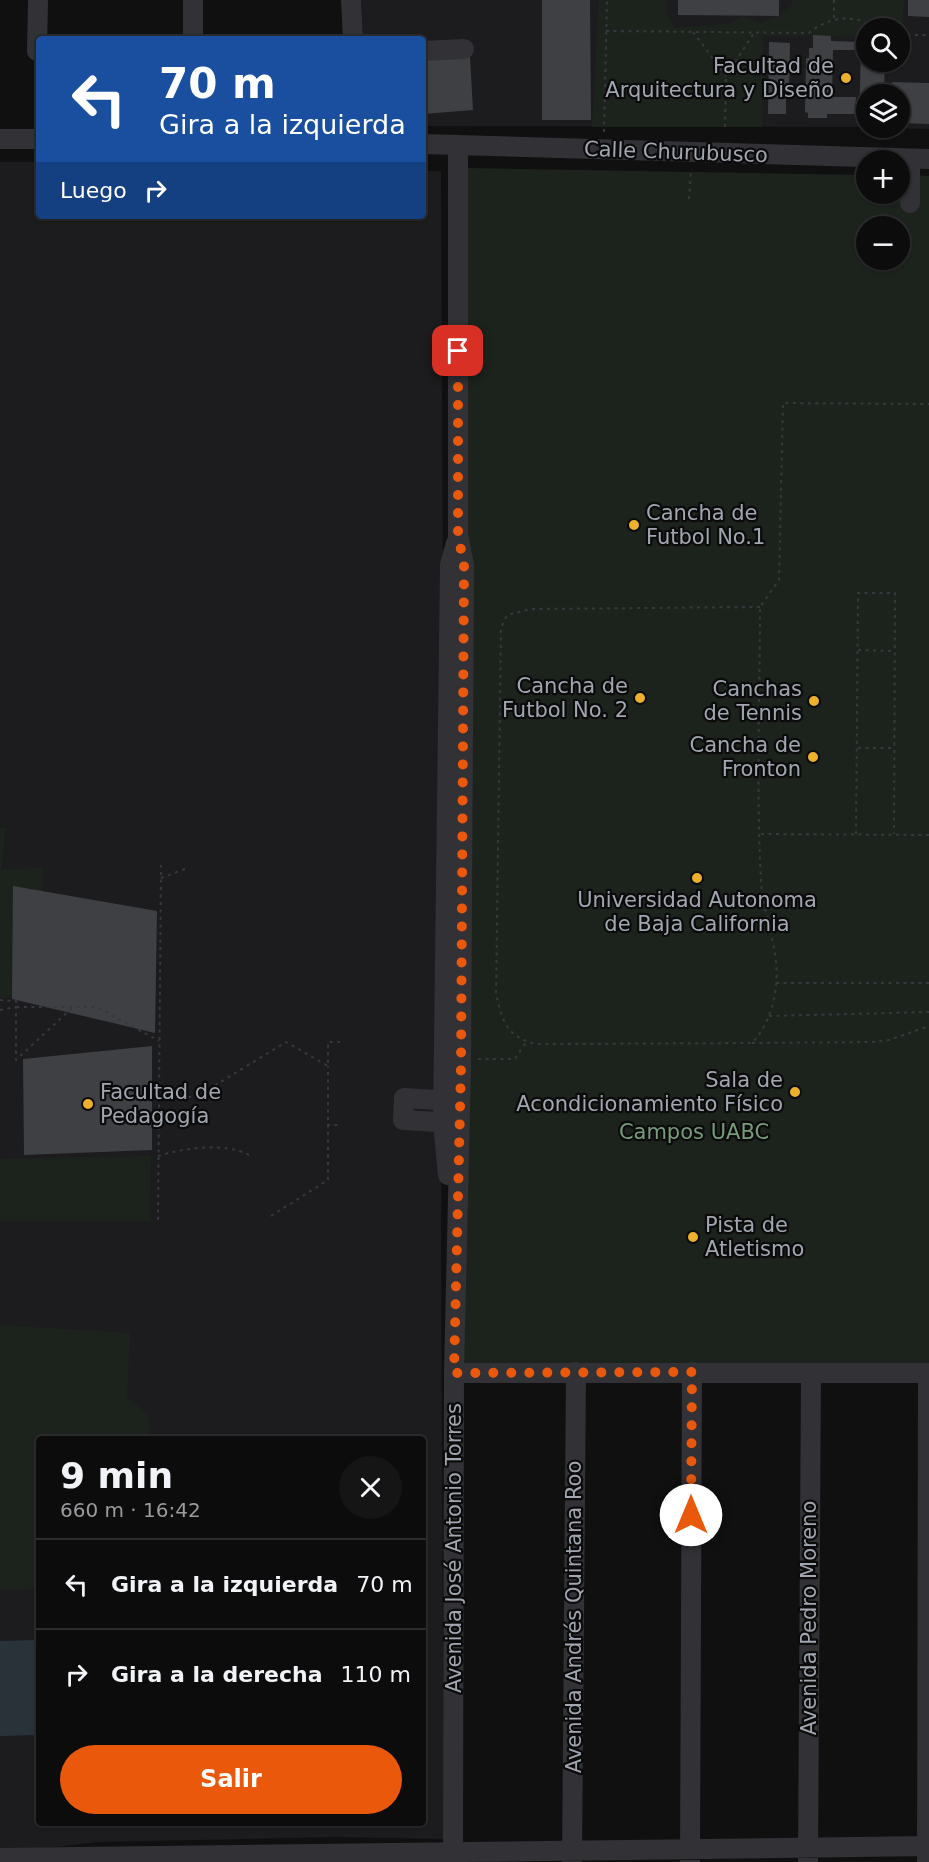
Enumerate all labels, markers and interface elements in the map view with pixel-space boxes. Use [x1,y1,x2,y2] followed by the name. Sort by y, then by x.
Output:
[856,18,910,270] map controls
[856,18,910,72] button: search
[605,54,834,102] place label: Facultad de Arquitectura y Diseño
[159,59,276,108] text: 70 m
[60,60,138,138] icon: left
[839,71,853,85] marker: Facultad de Arquitectura y Diseño
[856,84,910,138] button: layers
[159,109,406,140] text: Gira a la izquierda
[584,137,768,167] street label: Calle Churubusco
[856,150,910,204] button: +
[139,174,172,207] icon: right
[60,178,127,203] text: Luego
[856,216,910,270] button: −
[432,325,483,376] pin
[441,334,474,367] icon: arrive
[646,501,765,549] place label: Cancha de Futbol No.1
[627,518,641,532] marker: Cancha de Futbol No.1
[502,674,628,722] place label: Cancha de Futbol No. 2
[704,677,802,725] place label: Canchas de Tennis
[633,691,647,705] marker: Cancha de Futbol No. 2
[807,694,821,708] marker: Canchas de Tennis
[690,733,801,781] place label: Cancha de Fronton
[806,750,820,764] marker: Cancha de Fronton
[690,871,704,885] marker: Universidad Autonoma de Baja California
[577,888,817,936] place label: Universidad Autonoma de Baja California
[516,1068,783,1116] place label: Sala de Acondicionamiento Físico
[100,1080,221,1128] place label: Facultad de Pedagogía
[788,1085,802,1099] marker: Sala de Acondicionamiento Físico
[81,1097,95,1111] marker: Facultad de Pedagogía
[619,1120,769,1144] park label: Campos UABC
[705,1213,804,1261] place label: Pista de Atletismo
[686,1230,700,1244] marker: Pista de Atletismo
[442,1403,466,1693] street label: Avenida José Antonio Torres
[60,1455,173,1496] text: 9 min
[339,1456,402,1519] button: close
[562,1461,586,1773] street label: Avenida Andrés Quintana Roo
[659,1483,723,1547] position arrow
[60,1498,201,1522] text: 660 m · 16:42
[797,1501,821,1735] street label: Avenida Pedro Moreno
[60,1568,93,1601] icon: left
[111,1572,338,1597] text: Gira a la izquierda
[356,1572,413,1597] text: 70 m
[60,1658,93,1691] icon: right
[111,1662,323,1687] text: Gira a la derecha
[341,1662,411,1687] text: 110 m
[60,1745,402,1814] button: Salir

